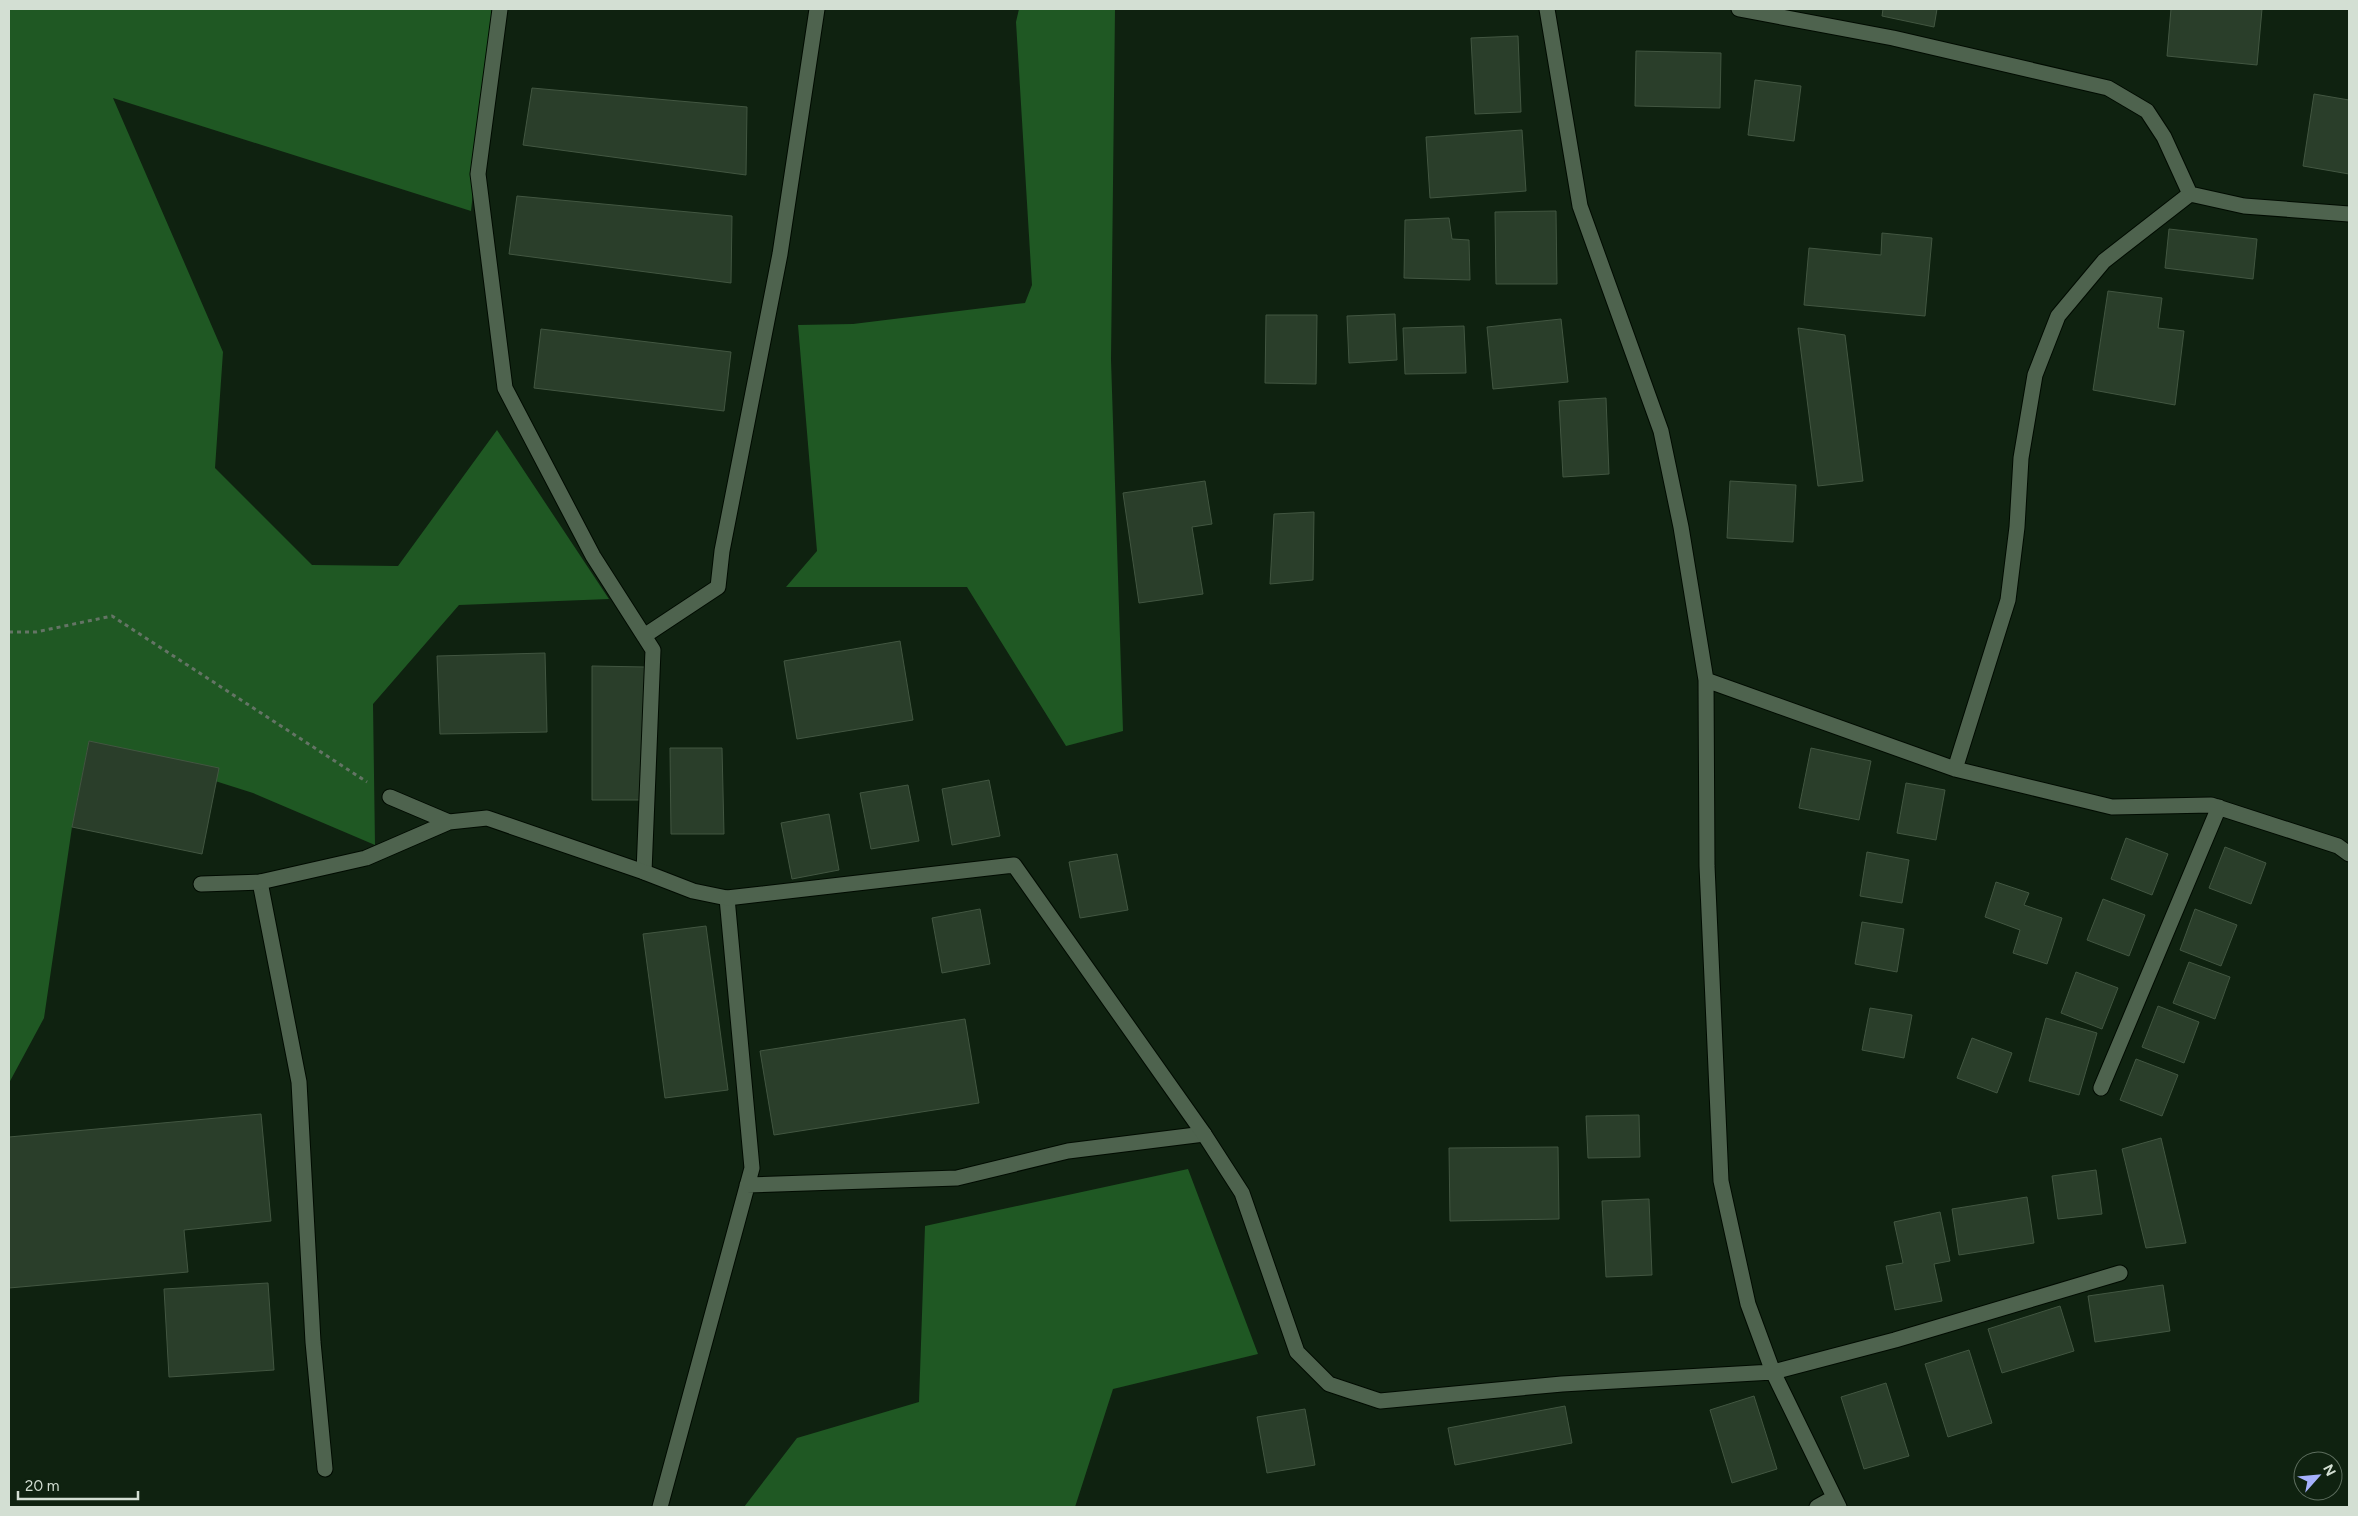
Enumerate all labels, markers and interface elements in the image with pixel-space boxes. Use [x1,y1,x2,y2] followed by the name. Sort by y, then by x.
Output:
[2293,1451,2343,1501] north arrow
[2319,1462,2339,1479] text: N
[18,1468,138,1500] scale bar
[25,1477,59,1495] text: 20 m

